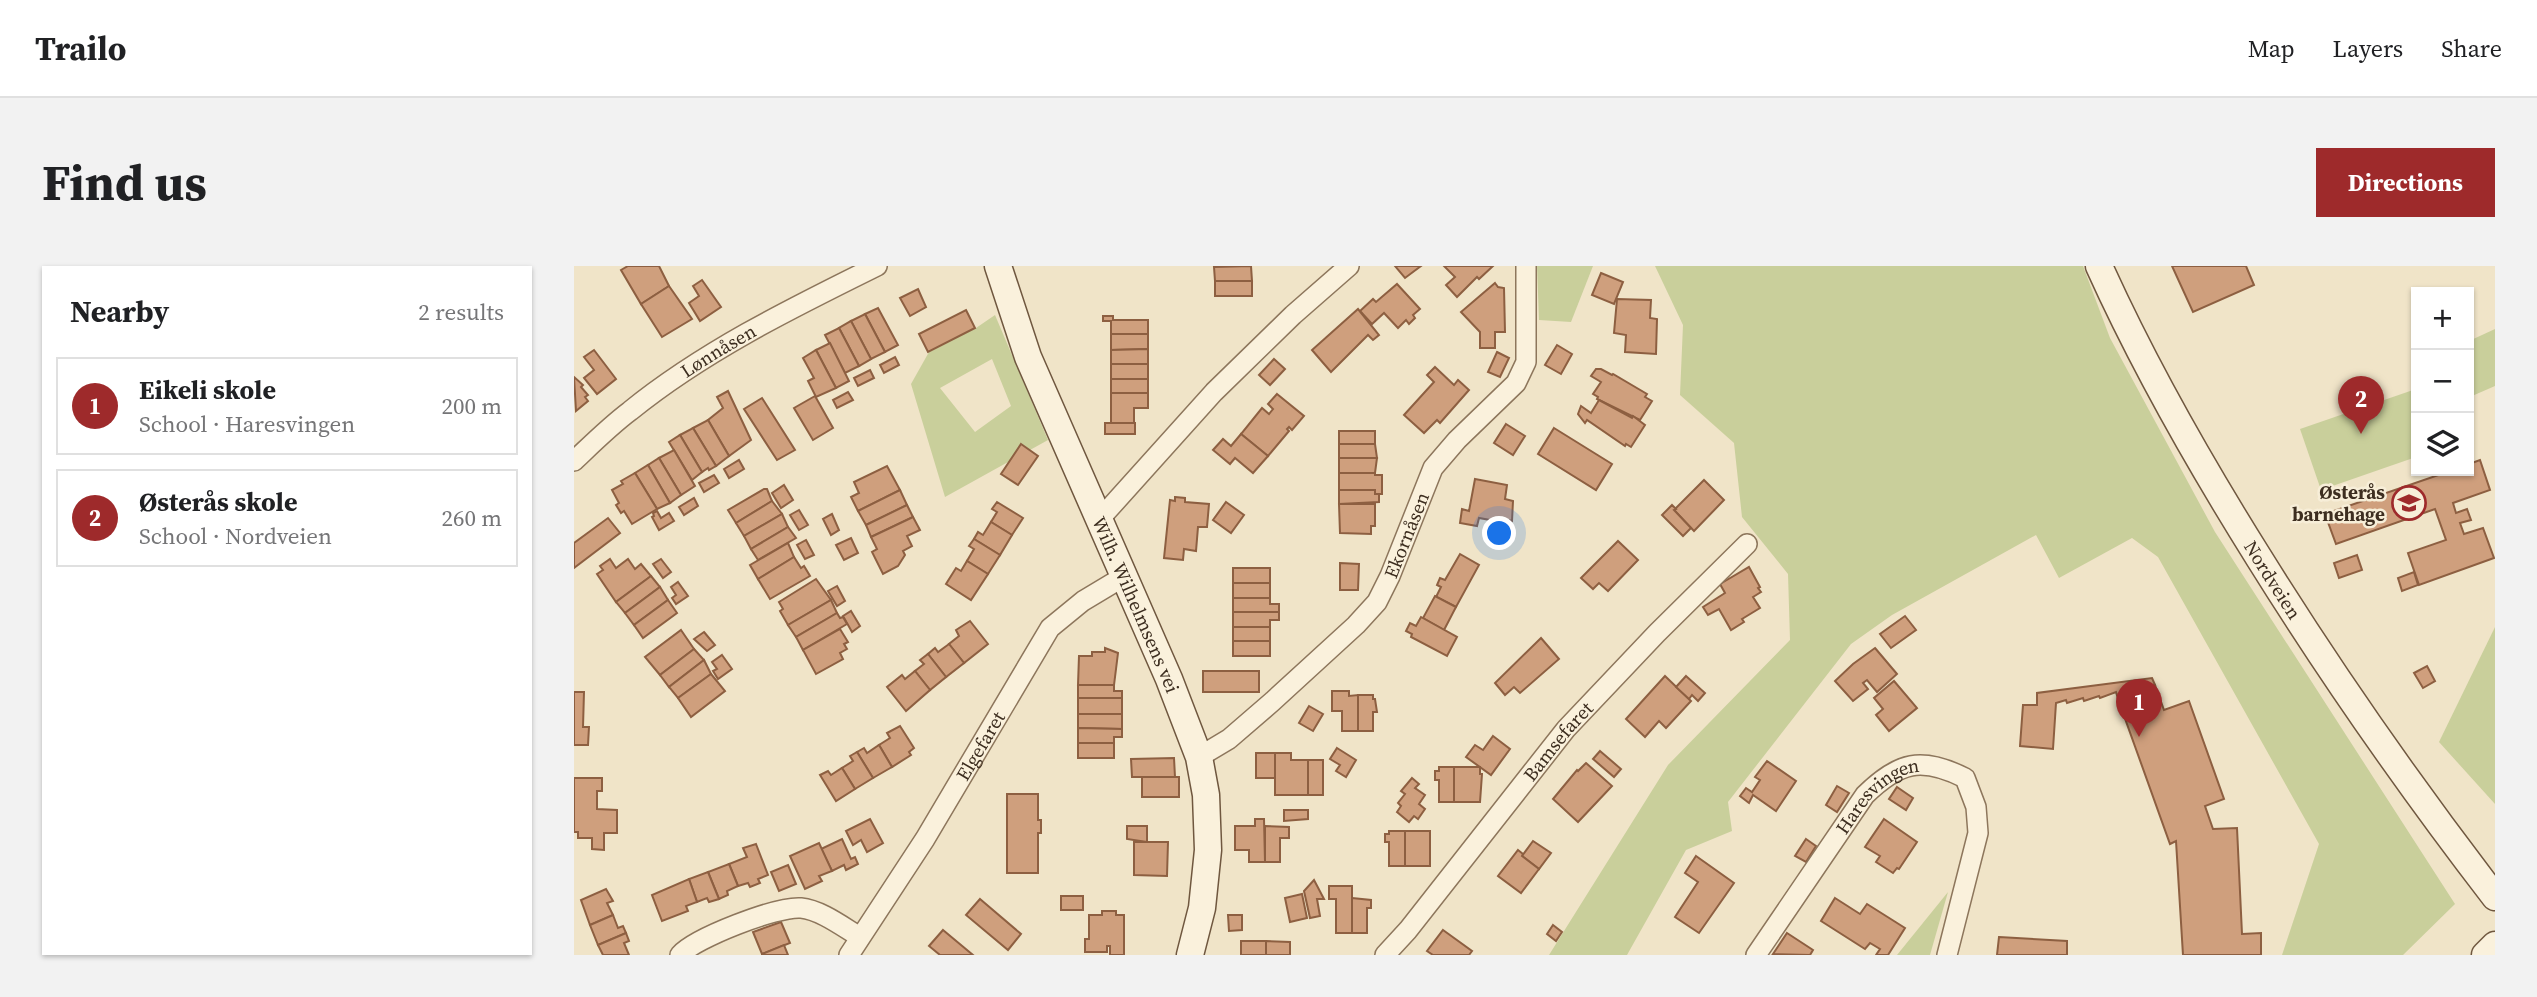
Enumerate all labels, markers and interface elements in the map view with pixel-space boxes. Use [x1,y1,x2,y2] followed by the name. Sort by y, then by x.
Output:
[35,26,127,71] text: Trailo
[2248,32,2295,65] text: Map
[2333,32,2403,65] text: Layers
[2441,32,2502,65] text: Share
[2316,148,2495,217] button: Directions
[42,149,207,216] text: Find us
[2411,287,2474,476] map controls
[2411,287,2474,350] button: +
[70,291,169,332] text: Nearby
[418,296,504,328] text: 2 results
[675,318,760,383] street label: Lønnåsen
[2411,350,2474,413] button: −
[139,372,276,408] text: Eikeli skole
[2338,376,2384,434] pin: 2
[89,390,101,422] text: 1
[441,390,502,422] text: 200 m
[139,408,355,440] text: School · Haresvingen
[2411,413,2474,476] button: layers
[2292,479,2385,527] place label: Østerås barnehage
[139,484,297,520] text: Østerås skole
[2390,484,2428,522] school or university icon: Østerås barnehage
[1377,488,1435,582] street label: Ekornåsen
[89,502,101,534] text: 2
[441,502,502,534] text: 260 m
[1086,512,1186,697] street label: Wilh. Wilhelmsens vei
[1482,516,1516,550] your location
[139,520,332,552] text: School · Nordveien
[2238,535,2307,624] street label: Nordveien
[2116,679,2162,737] pin: 1
[1517,695,1599,786] street label: Bamsefaret
[950,706,1011,785] street label: Elgefaret
[1829,752,1921,839] street label: Haresvingen

